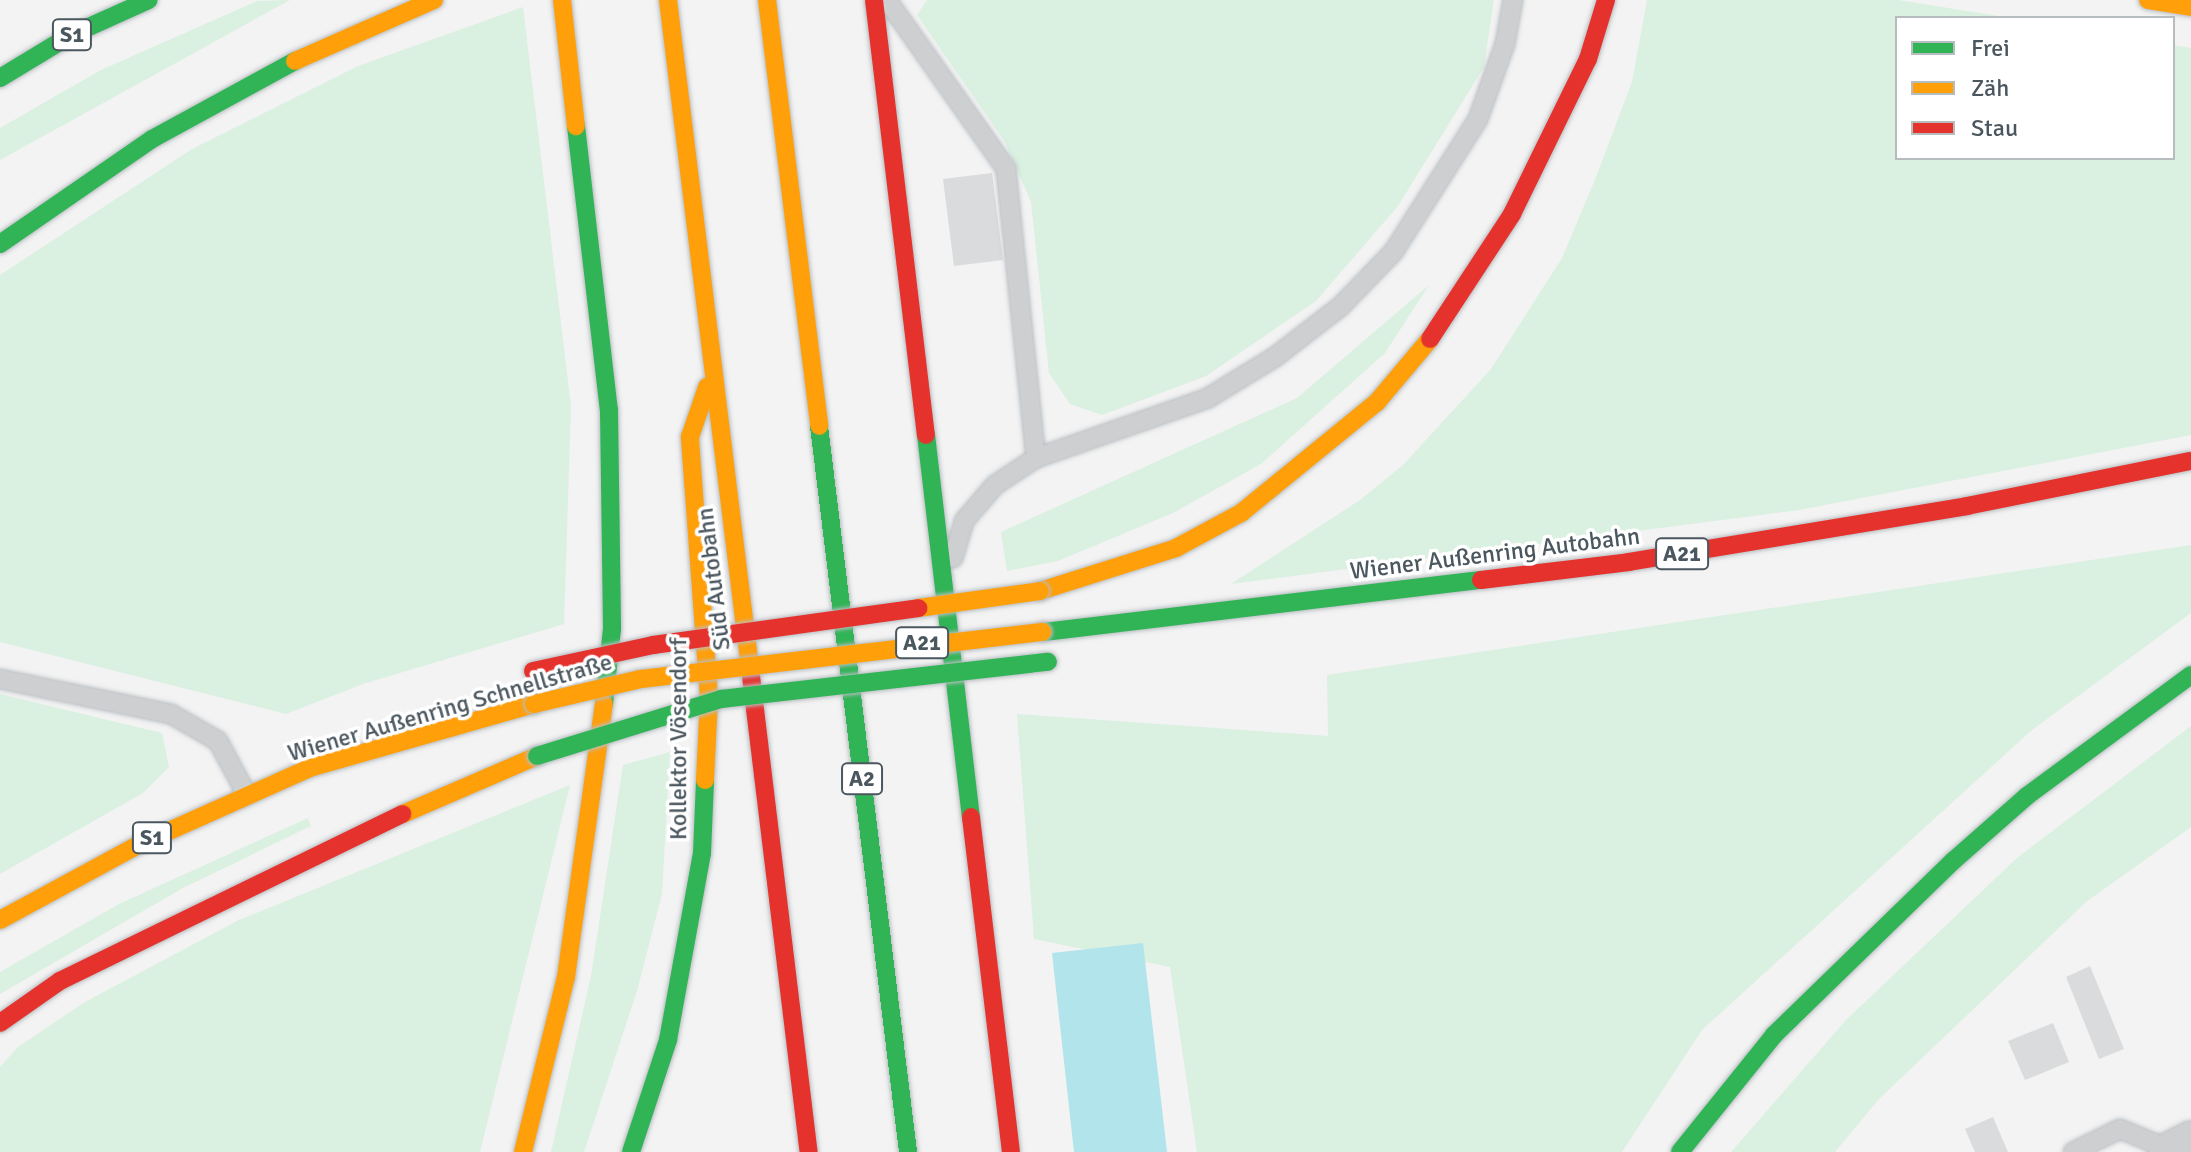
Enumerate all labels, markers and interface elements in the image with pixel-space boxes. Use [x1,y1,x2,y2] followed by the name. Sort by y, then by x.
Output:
[1895,16,2175,160] legend
[50,17,94,53] road number: S1
[1971,33,2010,63] text: Frei
[1971,73,2009,103] text: Zäh
[1971,113,2018,143] text: Stau
[691,506,737,652] street label: Süd Autobahn
[1348,522,1642,586] street label: Wiener Außenring Autobahn
[1654,536,1710,572] road number: A21
[894,625,950,661] road number: A21
[665,638,693,840] street label: Kollektor Vösendorf
[285,648,615,768] street label: Wiener Außenring Schnellstraße
[840,761,884,797] road number: A2
[130,820,174,856] road number: S1

